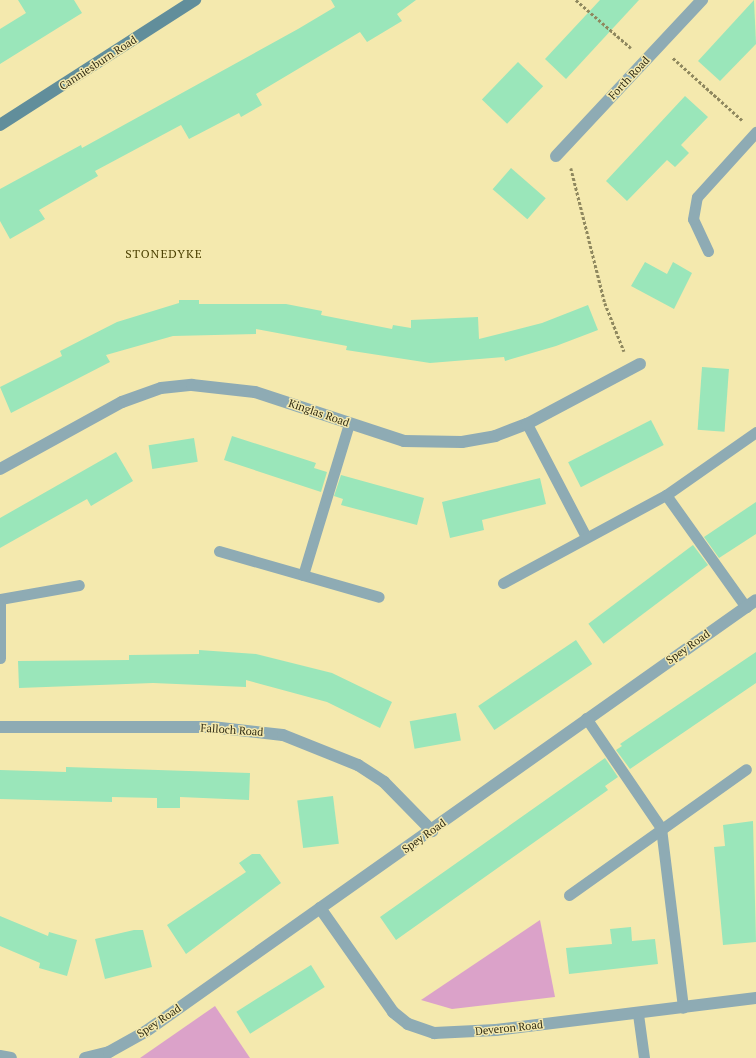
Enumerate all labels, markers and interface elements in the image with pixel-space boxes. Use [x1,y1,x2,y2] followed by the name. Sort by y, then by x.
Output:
[57,33,139,93] street label: Canniesburn Road
[606,54,652,102] street label: Forth Road
[125,247,203,261] district label: STONEDYKE
[287,396,351,430] street label: Kinglas Road
[664,627,712,667] street label: Spey Road
[200,721,264,739] street label: Falloch Road
[400,816,448,856] street label: Spey Road
[134,1001,184,1041] street label: Spey Road
[474,1018,544,1038] street label: Deveron Road

